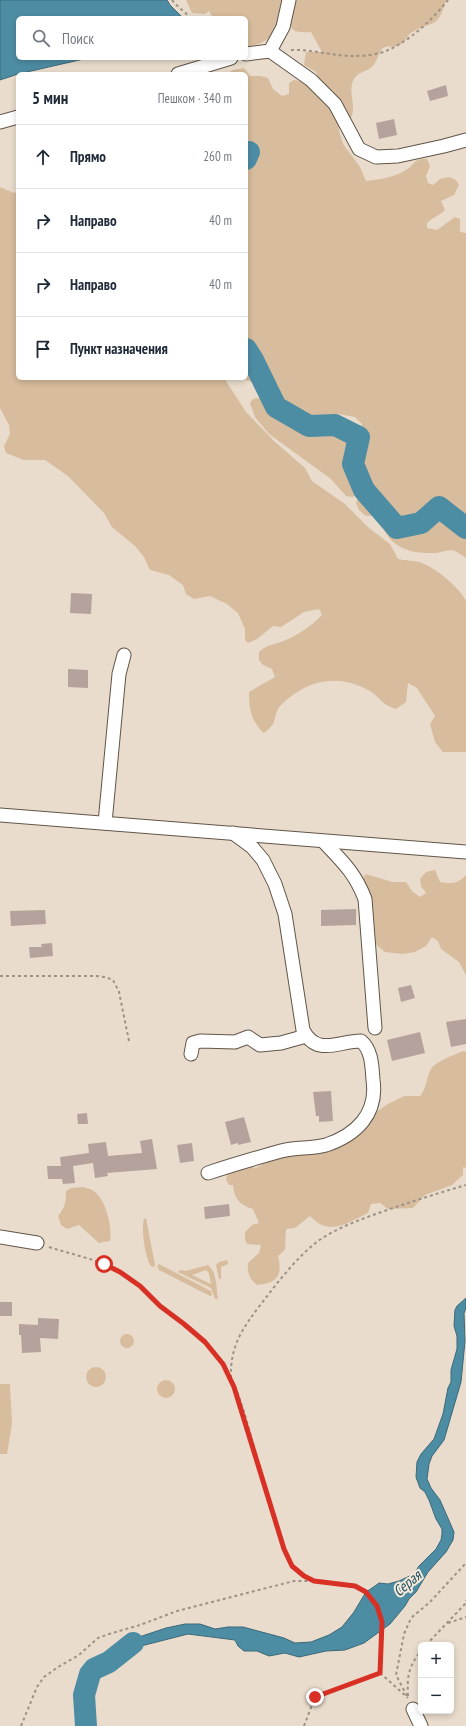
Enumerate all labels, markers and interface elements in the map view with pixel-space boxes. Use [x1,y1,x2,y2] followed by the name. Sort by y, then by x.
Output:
[16,16,248,60] search box
[30,27,52,49] icon: search
[62,29,94,48] text: Поиск
[32,87,68,109] text: 5 мин
[158,90,232,107] text: Пешком · 340 m
[32,146,54,168] icon: ahead
[70,147,106,166] text: Прямо
[203,148,232,165] text: 260 m
[32,210,54,232] icon: right
[70,211,117,230] text: Направо
[209,212,232,229] text: 40 m
[32,274,54,296] icon: right
[70,275,117,294] text: Направо
[209,276,232,293] text: 40 m
[32,338,54,360] icon: arrive
[70,339,168,358] text: Пункт назначения
[95,1255,113,1273] route start
[389,1565,426,1600] water label: Серая
[418,1642,454,1714] map controls
[418,1642,454,1678] button: +
[418,1678,454,1714] button: −
[306,1688,324,1706] route end

